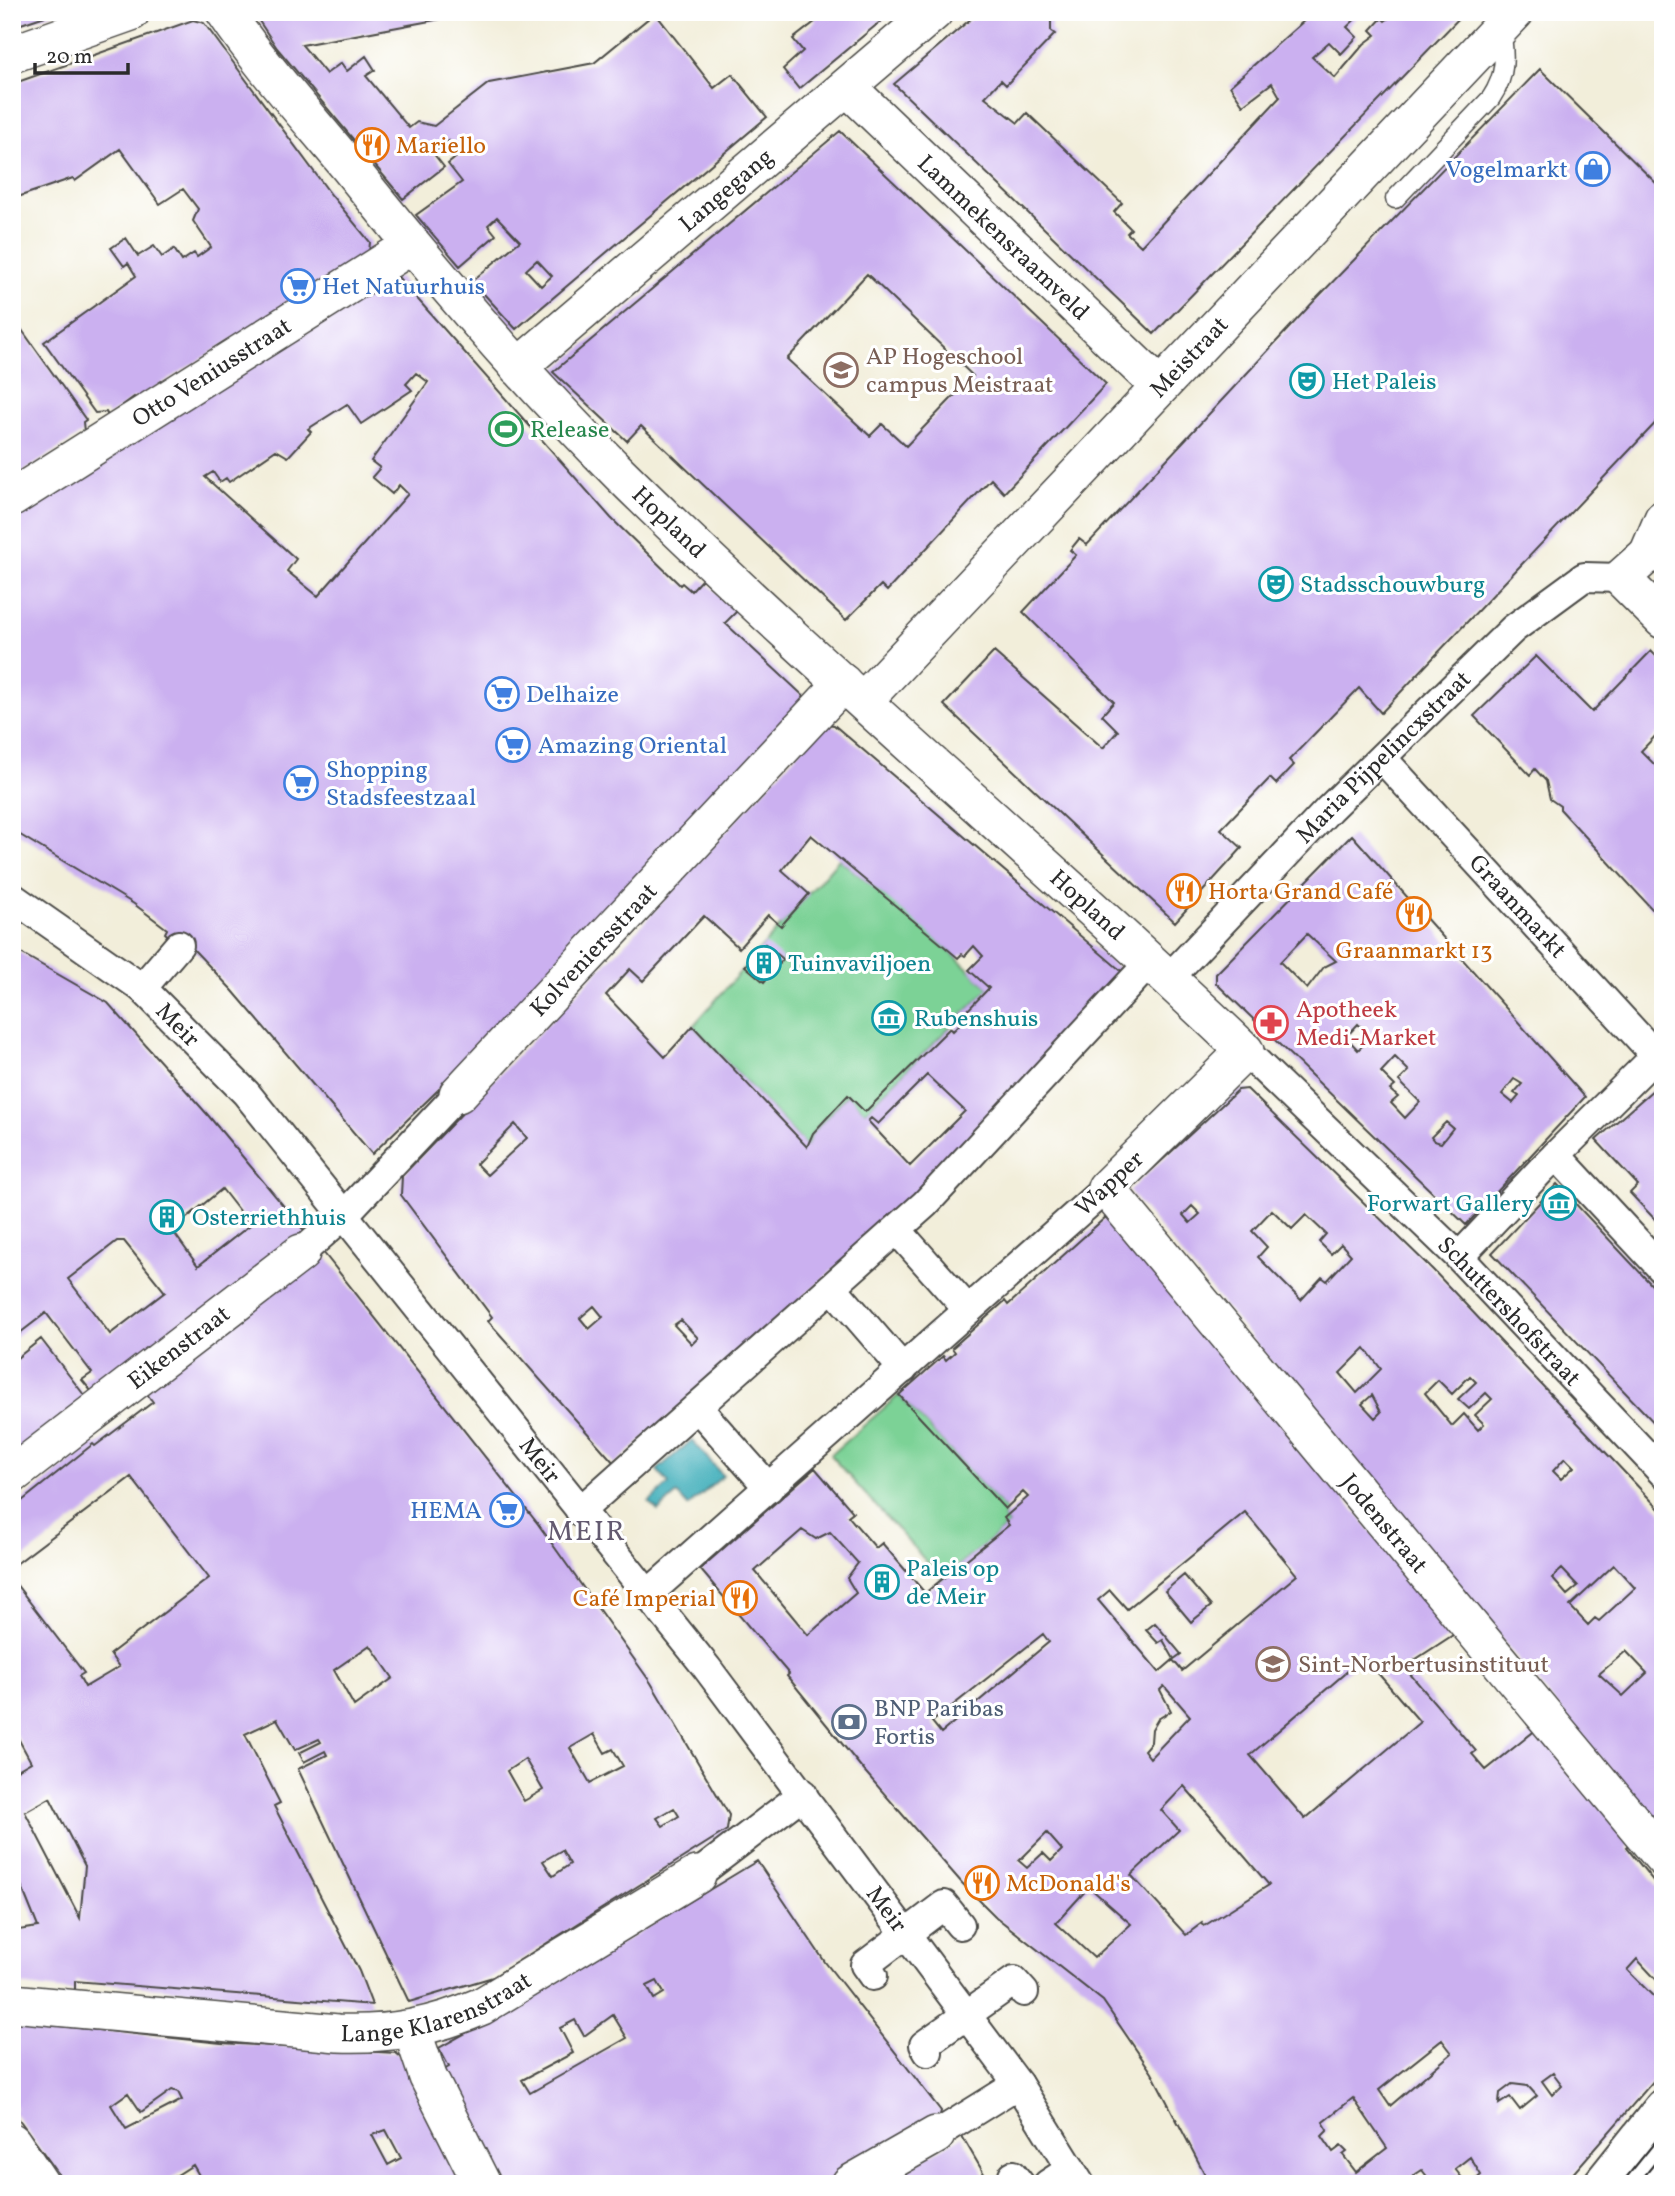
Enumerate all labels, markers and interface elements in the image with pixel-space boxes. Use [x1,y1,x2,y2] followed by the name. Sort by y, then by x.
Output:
[35,32,128,76] scale bar
[46,43,92,72] text: 20 m
[353,126,391,164] restaurant icon: Mariello
[396,130,486,164] place label: Mariello
[672,141,781,241] street label: Langegang
[909,148,1096,329] street label: Lammekensraamveld
[1574,150,1612,188] shop icon: Vogelmarkt
[1445,154,1568,188] place label: Vogelmarkt
[279,267,317,305] supermarket icon: Het Natuurhuis
[322,271,485,305] place label: Het Natuurhuis
[126,310,299,437] street label: Otto Veniusstraat
[1143,310,1237,407] street label: Meistraat
[866,341,1053,403] place label: AP Hogeschool campus Meistraat
[822,351,860,389] school or university icon: AP Hogeschool campus Meistraat
[1288,362,1326,400] theatre icon: Het Paleis
[1332,366,1437,400] place label: Het Paleis
[487,410,525,448] sports icon: Release
[530,414,609,448] place label: Release
[623,479,713,567] street label: Hopland
[1257,565,1295,603] theatre icon: Stadsschouwburg
[1300,569,1485,603] place label: Stadsschouwburg
[1289,664,1480,852] street label: Maria Pijpelincxstraat
[483,675,521,713] supermarket icon: Delhaize
[526,679,619,713] place label: Delhaize
[494,726,532,764] supermarket icon: Amazing Oriental
[538,730,727,764] place label: Amazing Oriental
[326,754,476,816] place label: Shopping Stadsfeestzaal
[282,764,320,802] supermarket icon: Shopping Stadsfeestzaal
[1460,848,1573,967] street label: Graanmarkt
[1041,863,1131,949] street label: Hopland
[1165,872,1203,910] restaurant icon: Horta Grand Café
[523,876,666,1026] street label: Kolveniersstraat
[1208,876,1394,910] place label: Horta Grand Café
[1395,895,1433,933] restaurant icon: Graanmarkt 13
[1335,935,1493,969] place label: Graanmarkt 13
[745,944,783,982] building icon: Tuinvaviljoen
[788,948,931,982] place label: Tuinvaviljoen
[1296,994,1436,1056] place label: Apotheek Medi-Market
[147,996,207,1056] street label: Meir
[870,999,908,1037] museum icon: Rubenshuis
[914,1003,1038,1037] place label: Rubenshuis
[1252,1004,1290,1042] pharmacy icon: Apotheek Medi-Market
[1068,1144,1152,1225] street label: Wapper
[1540,1184,1578,1222] museum icon: Forwart Gallery
[1367,1188,1534,1222] place label: Forwart Gallery
[148,1198,186,1236] building icon: Osterriethhuis
[192,1202,346,1236] place label: Osterriethhuis
[1429,1230,1588,1395] street label: Schuttershofstraat
[121,1298,238,1399] street label: Eikenstraat
[510,1431,568,1492] street label: Meir
[1331,1467,1435,1582] street label: Jodenstraat
[488,1491,526,1529] supermarket icon: HEMA
[410,1495,482,1529] place label: HEMA
[547,1513,627,1552] district label: MEIR
[906,1553,999,1615] place label: Paleis op de Meir
[863,1563,901,1601] building icon: Paleis op de Meir
[721,1579,759,1617] restaurant icon: Café Imperial
[573,1583,716,1617] place label: Café Imperial
[1254,1645,1292,1683] school or university icon: Sint-Norbertusinstituut
[1298,1649,1549,1683] place label: Sint-Norbertusinstituut
[874,1693,1004,1755] place label: BNP Paribas Fortis
[830,1703,868,1741] bank icon: BNP Paribas Fortis
[963,1864,1001,1902] restaurant icon: McDonald's
[1006,1868,1131,1902] place label: McDonald's
[857,1879,914,1940] street label: Meir
[340,1965,539,2052] street label: Lange Klarenstraat

